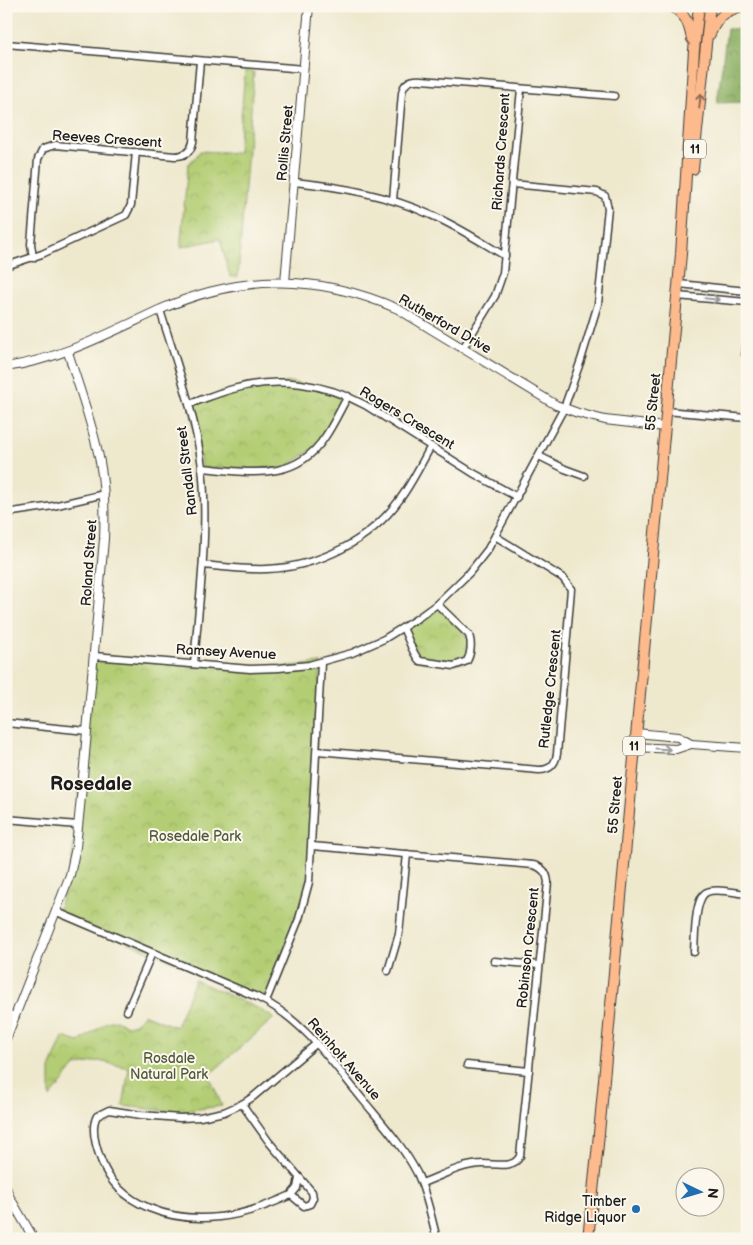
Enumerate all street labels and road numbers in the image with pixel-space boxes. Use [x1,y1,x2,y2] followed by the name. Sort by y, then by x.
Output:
[488,92,514,211] street label: Richards Crescent
[273,104,297,182] street label: Rollis Street
[52,127,163,151] street label: Reeves Crescent
[684,140,706,158] road number: 11
[396,291,494,357] street label: Rutherford Drive
[642,372,665,432] street label: 55 Street
[356,383,458,453] street label: Rogers Crescent
[173,425,201,517] street label: Randall Street
[77,518,101,607] street label: Roland Street
[535,628,565,749] street label: Rutledge Crescent
[175,641,277,663] street label: Ramsey Avenue
[623,736,645,756] road number: 11
[604,775,626,835] street label: 55 Street
[513,886,543,1009] street label: Robinson Crescent
[304,1014,384,1104] street label: Reinholt Avenue

